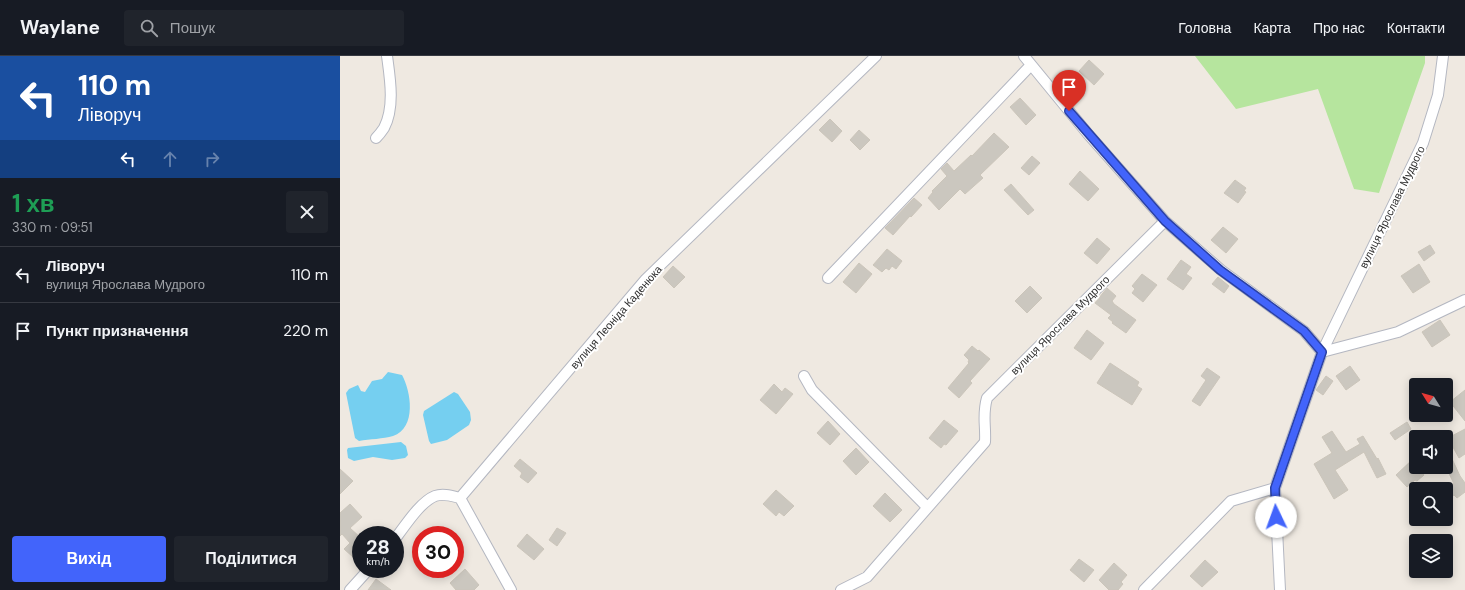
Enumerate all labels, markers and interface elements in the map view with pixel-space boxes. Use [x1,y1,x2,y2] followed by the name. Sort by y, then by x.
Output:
[124,10,404,46] search box
[20,15,100,40] text: Waylane
[138,17,160,39] icon: search
[170,18,215,38] text: Пошук
[1178,19,1231,37] text: Головна
[1253,19,1291,37] text: Карта
[1313,19,1365,37] text: Про нас
[1387,19,1445,37] text: Контакти
[78,67,151,104] text: 110 m
[1052,70,1086,111] pin
[12,72,64,124] icon: left
[1058,76,1080,98] icon: arrive
[78,103,141,127] text: Ліворуч
[1356,143,1428,271] street label: вулиця Ярослава Мудрого
[117,148,139,170] icon: left
[159,148,181,170] icon: ahead
[201,148,223,170] icon: right
[12,188,54,219] text: 1 хв
[286,191,328,233] button: close
[12,219,92,236] text: 330 m · 09:51
[46,256,105,276] text: Ліворуч
[567,262,665,372] street label: вулиця Леоніда Каденюка
[12,264,34,286] icon: left
[291,265,328,285] text: 110 m
[1007,272,1113,378] street label: вулиця Ярослава Мудрого
[46,276,205,293] text: вулиця Ярослава Мудрого
[12,320,34,342] icon: arrive
[46,321,188,341] text: Пункт призначення
[283,321,328,341] text: 220 m
[1409,378,1453,422] north arrow
[1409,378,1453,578] map controls
[1409,430,1453,474] button: sound
[1409,482,1453,526] button: search
[1255,496,1297,538] position arrow
[412,526,464,578] speed limit sign: 30
[366,534,390,560] text: 28
[1409,534,1453,578] button: layers
[12,536,166,582] button: Вихід
[174,536,328,582] button: Поділитися
[366,555,390,568] text: km/h

